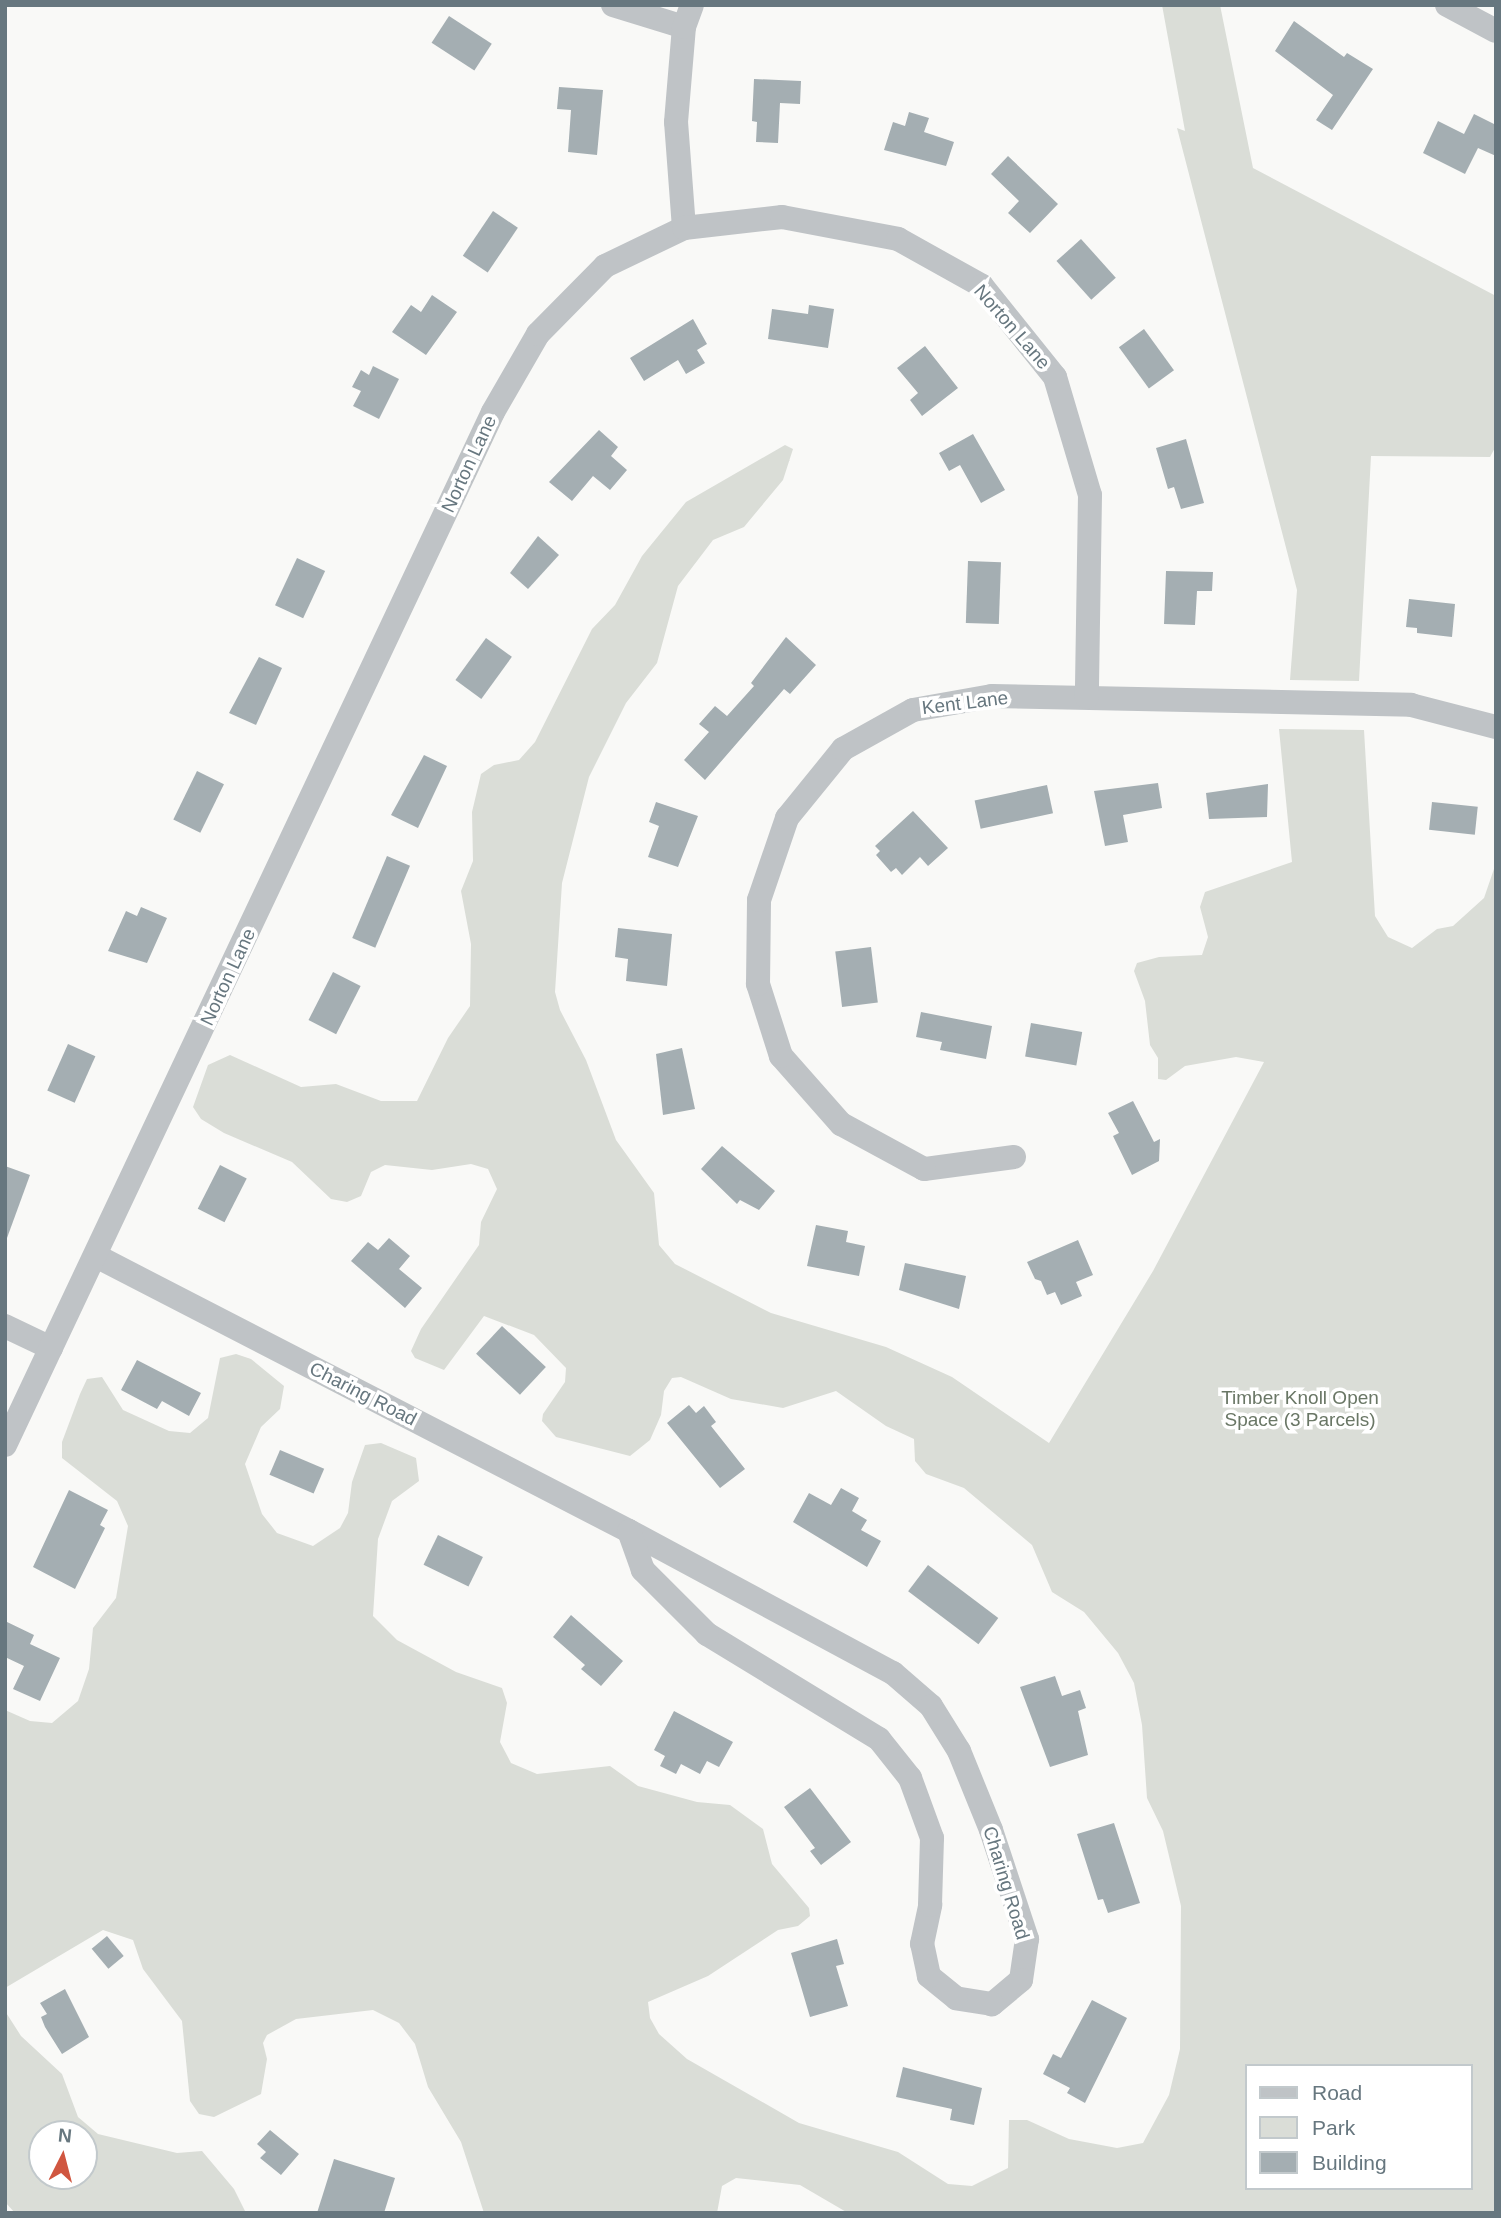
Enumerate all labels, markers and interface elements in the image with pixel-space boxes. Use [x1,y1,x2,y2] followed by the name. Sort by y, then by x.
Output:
[969,280,1055,374] street label: Norton Lane
[437,412,501,516] street label: Norton Lane
[921,686,1009,720] street label: Kent Lane
[196,925,260,1029] street label: Norton Lane
[306,1357,420,1431] street label: Charing Road
[1221,1387,1379,1431] park label: Timber Knoll Open Space (3 Parcels)
[978,1824,1034,1942] street label: Charing Road
[1246,2064,1473,2190] legend
[1312,2081,1362,2104] text: Road
[1312,2116,1355,2139] text: Park
[28,2120,98,2190] north arrow
[57,2124,73,2147] text: N
[1312,2151,1387,2174] text: Building

